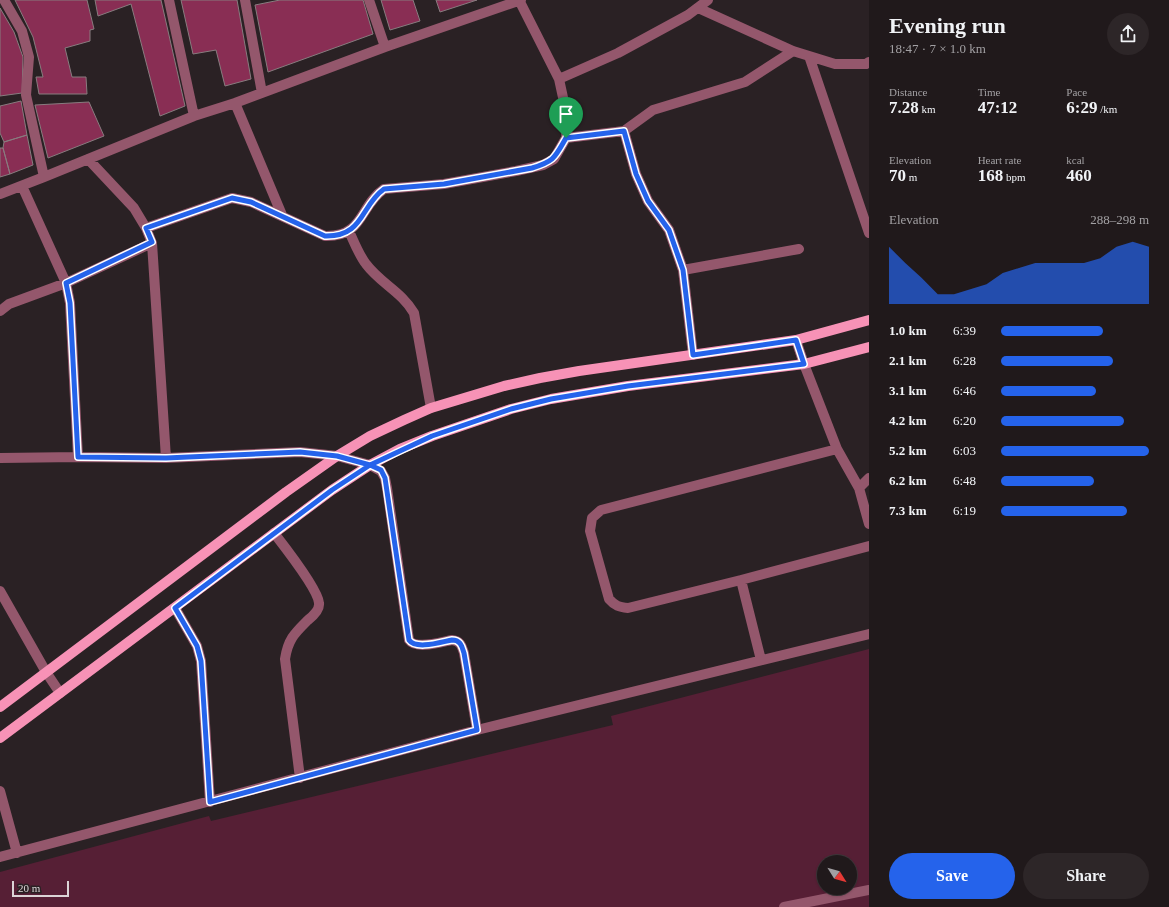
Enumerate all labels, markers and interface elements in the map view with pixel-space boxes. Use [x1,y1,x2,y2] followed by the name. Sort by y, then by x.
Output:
[889,13,1006,38] text: Evening run
[1107,13,1149,55] button: share
[889,41,986,56] text: 18:47 · 7 × 1.0 km
[889,86,927,98] text: Distance
[978,86,1000,98] text: Time
[1066,86,1087,98] text: Pace
[549,97,583,138] pin
[889,98,919,117] text: 7.28
[978,98,1017,117] text: 47:12
[1066,98,1098,117] text: 6:29
[555,103,577,125] icon: arrive
[919,103,936,115] text: km
[1098,103,1117,115] text: /km
[889,154,931,166] text: Elevation
[978,154,1021,166] text: Heart rate
[1066,154,1085,166] text: kcal
[889,166,906,185] text: 70
[978,166,1003,185] text: 168
[1066,166,1092,185] text: 460
[906,171,917,183] text: m
[1003,171,1025,183] text: bpm
[889,212,939,227] text: Elevation
[1090,212,1149,227] text: 288–298 m
[889,323,927,338] text: 1.0 km
[953,323,976,338] text: 6:39
[889,353,927,368] text: 2.1 km
[953,353,976,368] text: 6:28
[889,383,927,398] text: 3.1 km
[953,383,976,398] text: 6:46
[889,413,927,428] text: 4.2 km
[953,413,976,428] text: 6:20
[889,443,927,458] text: 5.2 km
[953,443,976,458] text: 6:03
[889,473,927,488] text: 6.2 km
[953,473,976,488] text: 6:48
[889,503,927,518] text: 7.3 km
[953,503,976,518] text: 6:19
[889,853,1015,899] button: Save
[1023,853,1149,899] button: Share
[817,855,857,895] north arrow
[817,855,857,895] map controls
[12,879,69,898] scale bar
[18,882,40,894] text: 20 m

